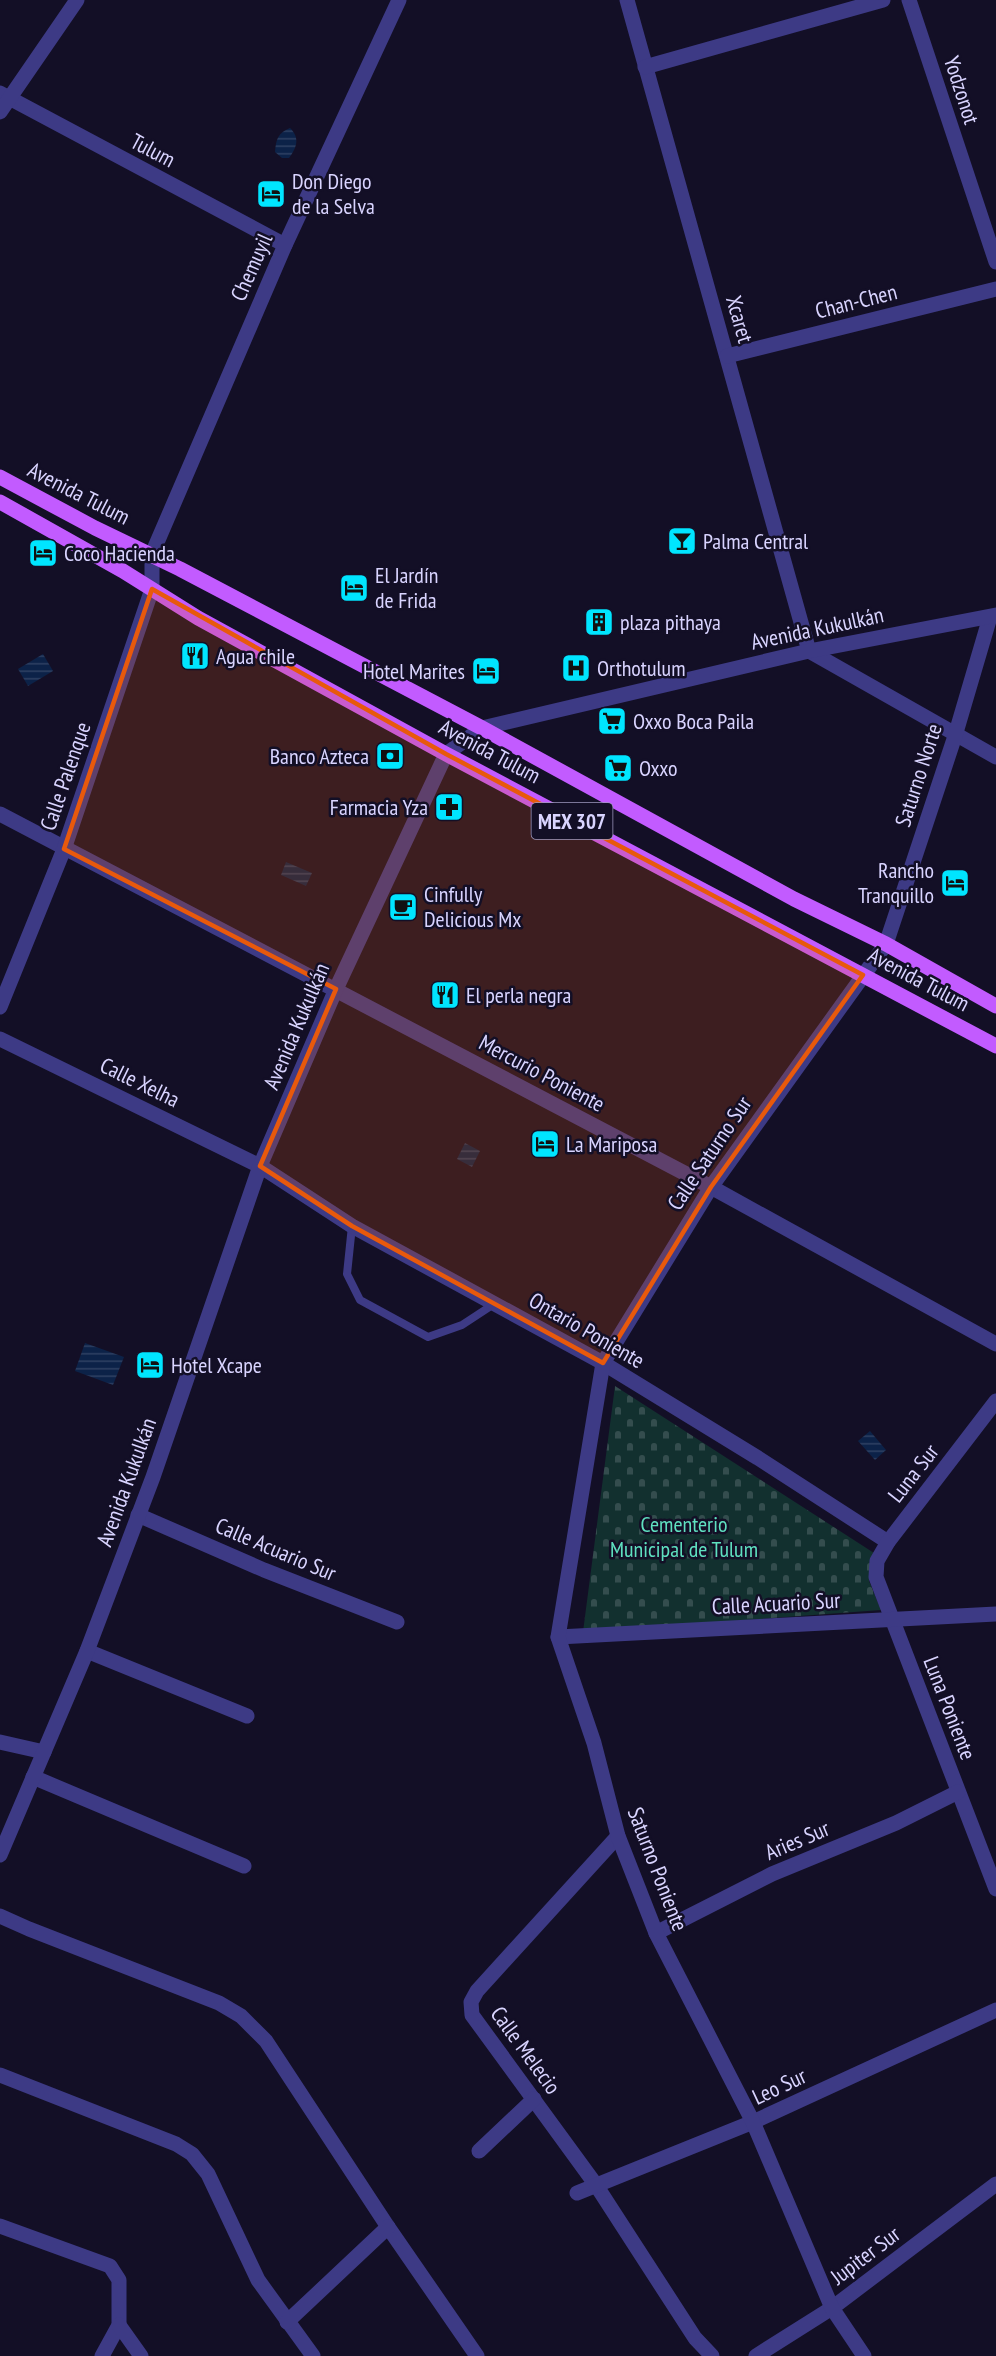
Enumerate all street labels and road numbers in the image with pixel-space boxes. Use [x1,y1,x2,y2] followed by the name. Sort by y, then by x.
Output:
[938,52,986,128] street label: Yodzonot
[126,127,180,173] street label: Tulum
[224,228,279,305] street label: Chemuyil
[812,277,900,325] street label: Chan-Chen
[720,292,760,346] street label: Xcaret
[23,455,135,531] street label: Avenida Tulum
[748,600,886,656] street label: Avenida Kukulkán
[435,713,545,789] street label: Avenida Tulum
[33,718,97,834] street label: Calle Palenque
[888,720,948,830] street label: Saturno Norte
[532,803,612,839] road number: MEX 307
[864,941,974,1017] street label: Avenida Tulum
[257,958,335,1094] street label: Avenida Kukulkán
[474,1028,610,1118] street label: Mercurio Poniente
[96,1051,184,1113] street label: Calle Xelha
[661,1091,757,1215] street label: Calle Saturno Sur
[524,1286,650,1374] street label: Ontario Poniente
[90,1414,162,1550] street label: Avenida Kukulkán
[882,1438,944,1508] street label: Luna Sur
[211,1511,341,1587] street label: Calle Acuario Sur
[711,1586,841,1620] street label: Calle Acuario Sur
[918,1652,982,1764] street label: Luna Poniente
[622,1803,694,1935] street label: Saturno Poniente
[761,1814,833,1866] street label: Aries Sur
[485,2001,567,2099] street label: Calle Melecio
[748,2061,810,2111] street label: Leo Sur
[824,2220,905,2291] street label: Jupiter Sur

